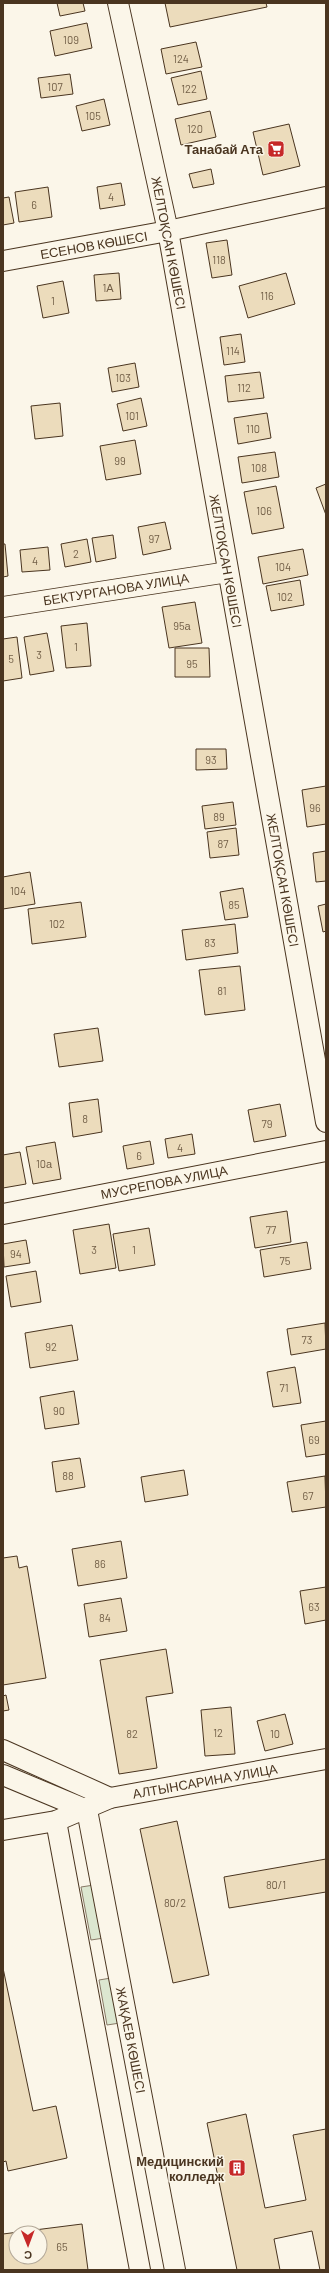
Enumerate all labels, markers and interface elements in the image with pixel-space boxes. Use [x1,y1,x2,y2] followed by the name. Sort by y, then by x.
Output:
[63,33,79,46] house number: 109
[173,52,189,65] house number: 124
[47,80,63,93] house number: 107
[181,82,197,95] house number: 122
[85,109,101,122] house number: 105
[187,122,203,135] house number: 120
[266,139,286,159] supermarket icon: Танабай Ата
[184,141,264,157] place label: Танабай Ата
[148,175,190,311] street label: ЖЕЛТОҚСАН КӨШЕСІ
[108,190,114,203] house number: 4
[31,198,37,211] house number: 6
[39,228,149,262] street label: ЕСЕНОВ КӨШЕСІ
[212,253,226,266] house number: 118
[102,281,114,294] house number: 1А
[260,289,274,302] house number: 116
[51,294,55,307] house number: 1
[226,344,240,357] house number: 114
[115,371,131,384] house number: 103
[237,381,251,394] house number: 112
[125,409,139,422] house number: 101
[246,422,260,435] house number: 110
[114,454,126,467] house number: 99
[251,461,267,474] house number: 108
[206,493,246,629] street label: ЖЕЛТОҚСАН КӨШЕСІ
[256,504,272,517] house number: 106
[149,532,159,545] house number: 97
[73,547,79,560] house number: 2
[32,554,38,567] house number: 4
[275,560,291,573] house number: 104
[42,570,190,608] street label: БЕКТУРГАНОВА УЛИЦА
[277,590,293,603] house number: 102
[173,619,192,632] house number: 95а
[74,640,78,653] house number: 1
[36,648,42,661] house number: 3
[8,652,14,665] house number: 5
[186,657,198,670] house number: 95
[205,753,217,766] house number: 93
[309,801,321,814] house number: 96
[213,810,225,823] house number: 89
[263,812,303,948] street label: ЖЕЛТОҚСАН КӨШЕСІ
[218,837,228,850] house number: 87
[10,884,26,897] house number: 104
[228,898,240,911] house number: 85
[49,917,65,930] house number: 102
[204,936,216,949] house number: 83
[217,984,227,997] house number: 81
[82,1112,88,1125] house number: 8
[262,1117,273,1130] house number: 79
[177,1141,183,1154] house number: 4
[136,1149,142,1162] house number: 6
[36,1157,53,1170] house number: 10а
[99,1162,229,1202] street label: МУСРЕПОВА УЛИЦА
[266,1223,276,1236] house number: 77
[91,1243,97,1256] house number: 3
[132,1243,136,1256] house number: 1
[10,1247,22,1260] house number: 94
[280,1254,291,1267] house number: 75
[302,1333,312,1346] house number: 73
[45,1340,57,1353] house number: 92
[279,1381,289,1394] house number: 71
[53,1404,65,1417] house number: 90
[308,1433,320,1446] house number: 69
[62,1469,74,1482] house number: 88
[303,1489,313,1502] house number: 67
[94,1557,106,1570] house number: 86
[308,1600,320,1613] house number: 63
[99,1611,111,1624] house number: 84
[213,1726,223,1739] house number: 12
[126,1727,138,1740] house number: 82
[270,1727,280,1740] house number: 10
[131,1760,279,1802] street label: АЛТЫНСАРИНА УЛИЦА
[266,1878,286,1891] house number: 80/1
[164,1896,186,1909] house number: 80/2
[113,1985,149,2095] street label: ЖАҚАЕВ КӨШЕСІ
[136,2153,225,2184] place label: Медицинский колледж
[227,2158,247,2178] building icon: Медицинский колледж
[8,2225,48,2265] north arrow
[56,2240,68,2253] house number: 65
[24,2249,32,2262] text: С

